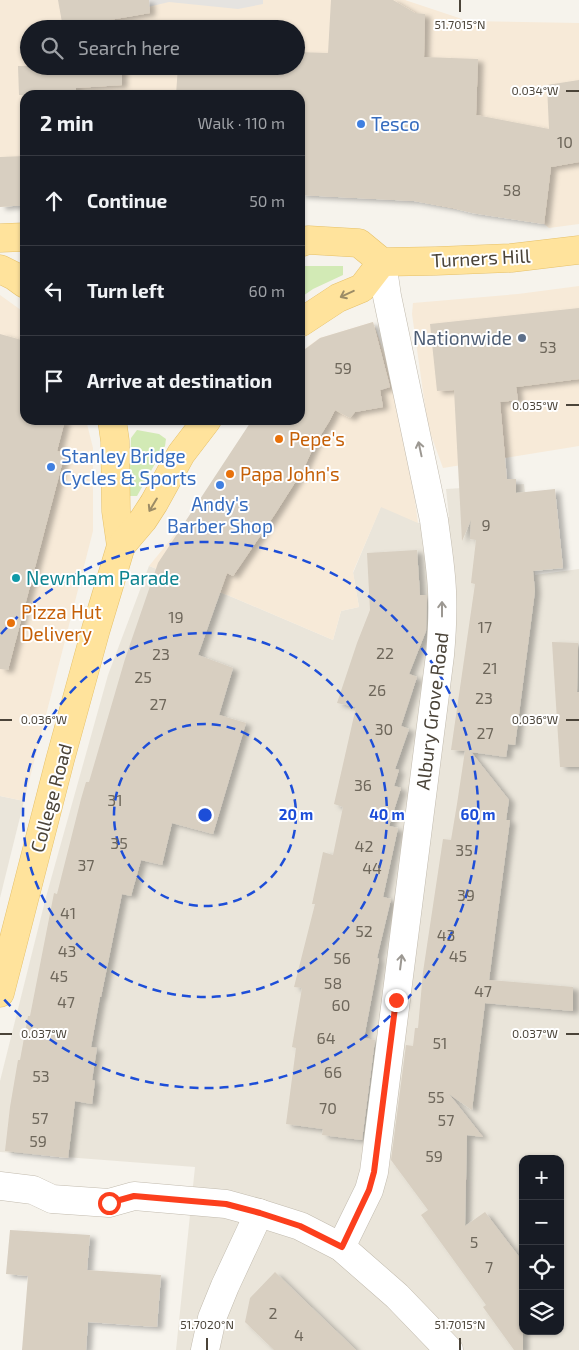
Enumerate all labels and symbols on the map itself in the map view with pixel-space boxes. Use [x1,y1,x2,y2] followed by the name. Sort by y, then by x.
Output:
[435,17,485,31] text: 51.7015°N
[511,83,559,97] text: 0.034°W
[371,112,420,135] place label: Tesco
[355,118,367,130] marker: Tesco
[557,132,573,151] house number: 10
[503,180,521,199] house number: 58
[431,243,531,272] street label: Turners Hill
[340,289,355,299] one-way arrow
[413,326,512,349] place label: Nationwide
[516,332,528,344] marker: Nationwide
[539,337,557,356] house number: 53
[334,358,352,377] house number: 59
[512,398,558,412] text: 0.035°W
[289,427,345,450] place label: Pepe's
[273,433,285,445] marker: Pepe's
[414,441,424,457] one-way arrow
[61,444,197,489] place label: Stanley Bridge Cycles & Sports
[45,461,57,473] marker: Stanley Bridge Cycles & Sports
[240,462,340,485] place label: Papa John's
[224,468,236,480] marker: Papa John's
[214,479,226,491] marker: Andy's Barber Shop
[167,492,273,537] place label: Andy's Barber Shop
[147,497,157,511] one-way arrow
[481,515,491,534] house number: 9
[26,566,179,589] place label: Newnham Parade
[10,572,22,584] marker: Newnham Parade
[21,600,102,645] place label: Pizza Hut Delivery
[437,601,447,618] one-way arrow
[168,607,184,626] house number: 19
[5,617,17,629] marker: Pizza Hut Delivery
[478,617,492,636] house number: 17
[410,631,453,791] street label: Albury Grove Road
[376,643,394,662] house number: 22
[152,644,170,663] house number: 23
[482,658,498,677] house number: 21
[134,667,152,686] house number: 25
[368,680,386,699] house number: 26
[475,688,493,707] house number: 23
[149,694,167,713] house number: 27
[21,712,67,726] text: 0.036°W
[512,712,558,726] text: 0.036°W
[375,719,393,738] house number: 30
[476,723,494,742] house number: 27
[25,741,76,855] street label: College Road
[354,775,372,794] house number: 36
[107,790,123,809] house number: 31
[279,805,313,823] text: 20 m
[369,805,405,823] text: 40 m
[461,805,495,823] text: 60 m
[196,806,214,824] centre of rings
[110,833,128,852] house number: 35
[355,836,373,855] house number: 42
[455,840,473,859] house number: 35
[77,855,95,874] house number: 37
[362,858,382,877] house number: 44
[457,885,475,904] house number: 39
[60,903,76,922] house number: 41
[355,921,373,940] house number: 52
[437,925,455,944] house number: 43
[58,941,76,960] house number: 43
[449,946,467,965] house number: 45
[333,948,351,967] house number: 56
[396,954,406,970] one-way arrow
[50,966,68,985] house number: 45
[324,973,342,992] house number: 58
[474,981,492,1000] house number: 47
[385,989,408,1012] route end
[57,992,75,1011] house number: 47
[332,995,350,1014] house number: 60
[21,1026,67,1040] text: 0.037°W
[512,1026,558,1040] text: 0.037°W
[317,1028,336,1047] house number: 64
[433,1033,447,1052] house number: 51
[324,1062,342,1081] house number: 66
[32,1066,50,1085] house number: 53
[427,1087,445,1106] house number: 55
[319,1098,337,1117] house number: 70
[32,1108,48,1127] house number: 57
[438,1110,454,1129] house number: 57
[29,1131,47,1150] house number: 59
[425,1146,443,1165] house number: 59
[98,1192,121,1215] route start
[470,1232,478,1251] house number: 5
[485,1257,493,1276] house number: 7
[269,1303,278,1322] house number: 2
[180,1317,234,1331] text: 51.7020°N
[435,1317,485,1331] text: 51.7015°N
[294,1325,304,1344] house number: 4

